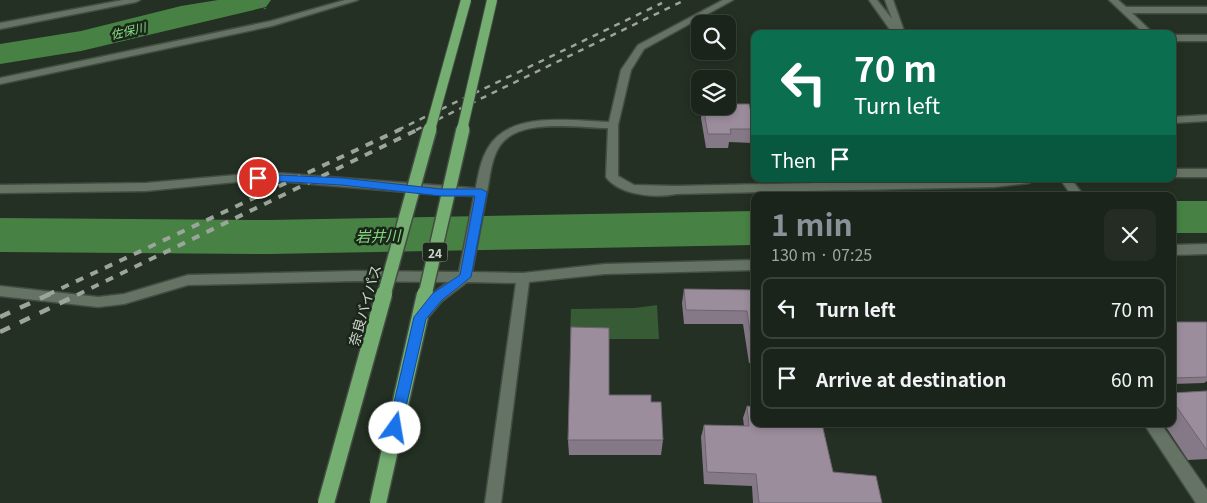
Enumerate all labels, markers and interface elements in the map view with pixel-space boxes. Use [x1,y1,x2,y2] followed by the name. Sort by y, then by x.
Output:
[691,15,736,115] map controls
[691,15,736,60] button: search
[109,17,149,42] water label: 佐保川
[854,41,937,92] text: 70 m
[771,50,836,115] icon: left
[691,70,736,115] button: layers
[854,88,940,120] text: Turn left
[826,145,854,173] icon: arrive
[771,146,816,173] text: Then
[237,157,279,199] pin
[244,164,272,192] icon: arrive
[771,201,853,245] text: 1 min
[1104,209,1156,261] button: close
[355,224,403,246] water label: 岩井川
[422,242,448,262] road number: 24
[771,242,872,266] text: 130 m · 07:25
[343,262,385,348] street label: 奈良バイパス
[773,294,801,322] icon: left
[816,295,896,322] text: Turn left
[1111,295,1154,322] text: 70 m
[773,364,801,392] icon: arrive
[816,365,1006,392] text: Arrive at destination
[1111,365,1154,392] text: 60 m
[368,401,420,453] position arrow

